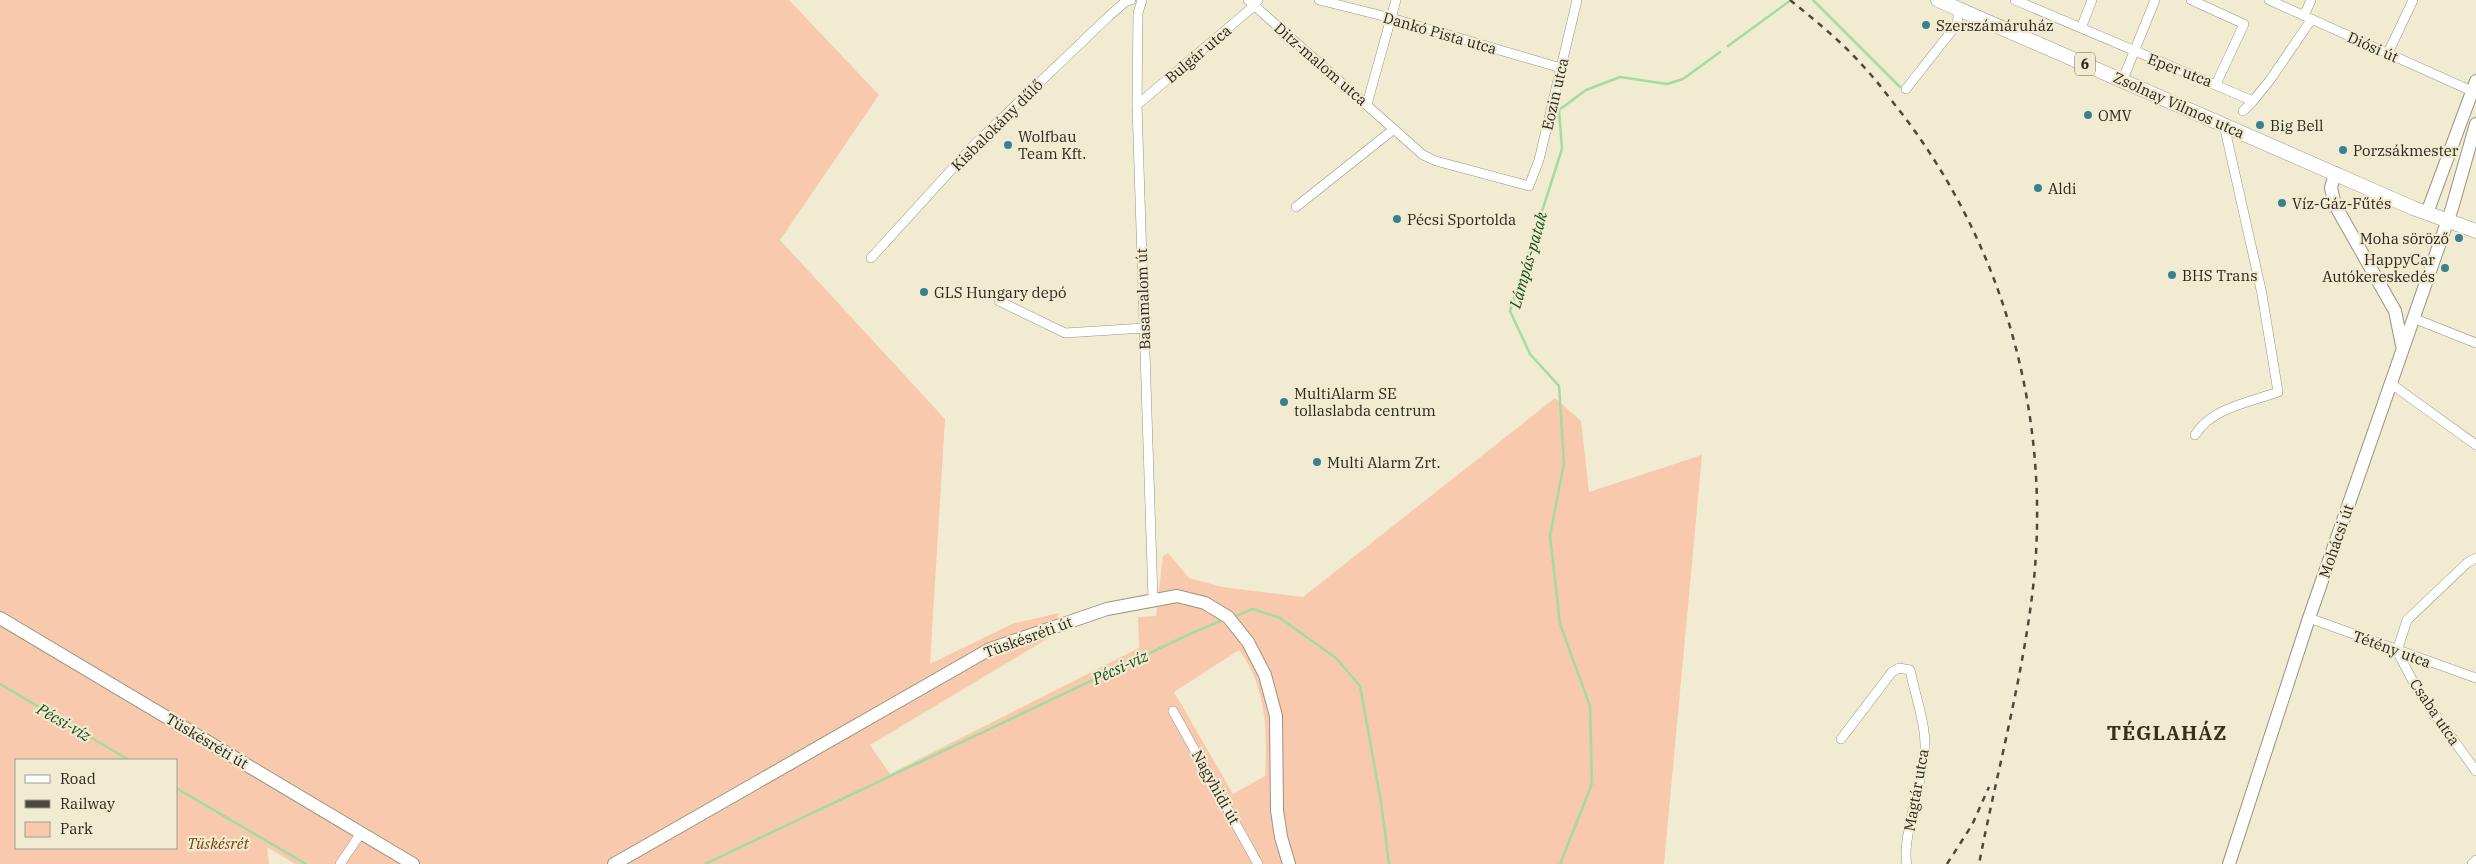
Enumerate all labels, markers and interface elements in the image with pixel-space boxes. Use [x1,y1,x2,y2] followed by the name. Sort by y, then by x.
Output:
[1381,8,1499,58] street label: Dankó Pista utca
[1936,16,2054,35] place label: Szerszámáruház
[1270,18,1372,110] street label: Ditz-malom utca
[1920,19,1932,31] marker: Szerszámáruház
[1161,21,1235,87] street label: Bulgár utca
[2345,27,2401,67] street label: Diósi út
[2145,49,2215,91] street label: Eper utca
[2075,52,2095,76] road number: 6
[1537,56,1573,132] street label: Eozin utca
[2110,67,2248,143] street label: Zsolnay Vilmos utca
[947,75,1047,175] street label: Kisbalokány dűlő
[2098,106,2132,125] place label: OMV
[2082,109,2094,121] marker: OMV
[2270,116,2324,135] place label: Big Bell
[2254,119,2266,131] marker: Big Bell
[1018,127,1086,163] place label: Wolfbau Team Kft.
[1002,139,1014,151] marker: Wolfbau Team Kft.
[2353,141,2459,160] place label: Porzsákmester
[2337,144,2349,156] marker: Porzsákmester
[2048,179,2077,198] place label: Aldi
[2032,182,2044,194] marker: Aldi
[2292,194,2391,213] place label: Víz-Gáz-Fűtés
[2276,197,2288,209] marker: Víz-Gáz-Fűtés
[1504,209,1551,311] water label: Lámpás-patak
[1407,210,1516,229] place label: Pécsi Sportolda
[1391,213,1403,225] marker: Pécsi Sportolda
[2360,229,2449,248] place label: Moha söröző
[2453,232,2465,244] marker: Moha söröző
[1132,248,1154,350] street label: Basamalom út
[2322,250,2435,286] place label: HappyCar Autókereskedés
[2439,262,2451,274] marker: HappyCar Autókereskedés
[2182,266,2257,285] place label: BHS Trans
[2166,269,2178,281] marker: BHS Trans
[934,283,1067,302] place label: GLS Hungary depó
[918,286,930,298] marker: GLS Hungary depó
[1294,384,1436,420] place label: MultiAlarm SE tollaslabda centrum
[1278,396,1290,408] marker: MultiAlarm SE tollaslabda centrum
[1327,453,1440,472] place label: Multi Alarm Zrt.
[1311,456,1323,468] marker: Multi Alarm Zrt.
[2314,502,2358,580] street label: Mohácsi út
[981,612,1075,662] street label: Tüskésréti út
[2350,626,2434,672] street label: Tétény utca
[1088,645,1152,689] water label: Pécsi-víz
[2406,675,2464,749] street label: Csaba utca
[33,698,95,746] water label: Pécsi-víz
[162,709,252,773] street label: Tüskésréti út
[2107,719,2227,746] district label: TÉGLAHÁZ
[1188,747,1244,827] street label: Nagyhidi út
[1899,747,1933,833] street label: Magtár utca
[15,759,178,849] legend
[60,769,96,788] text: Road
[60,794,115,813] text: Railway
[60,819,93,838] text: Park
[187,834,249,853] park label: Tüskésrét

